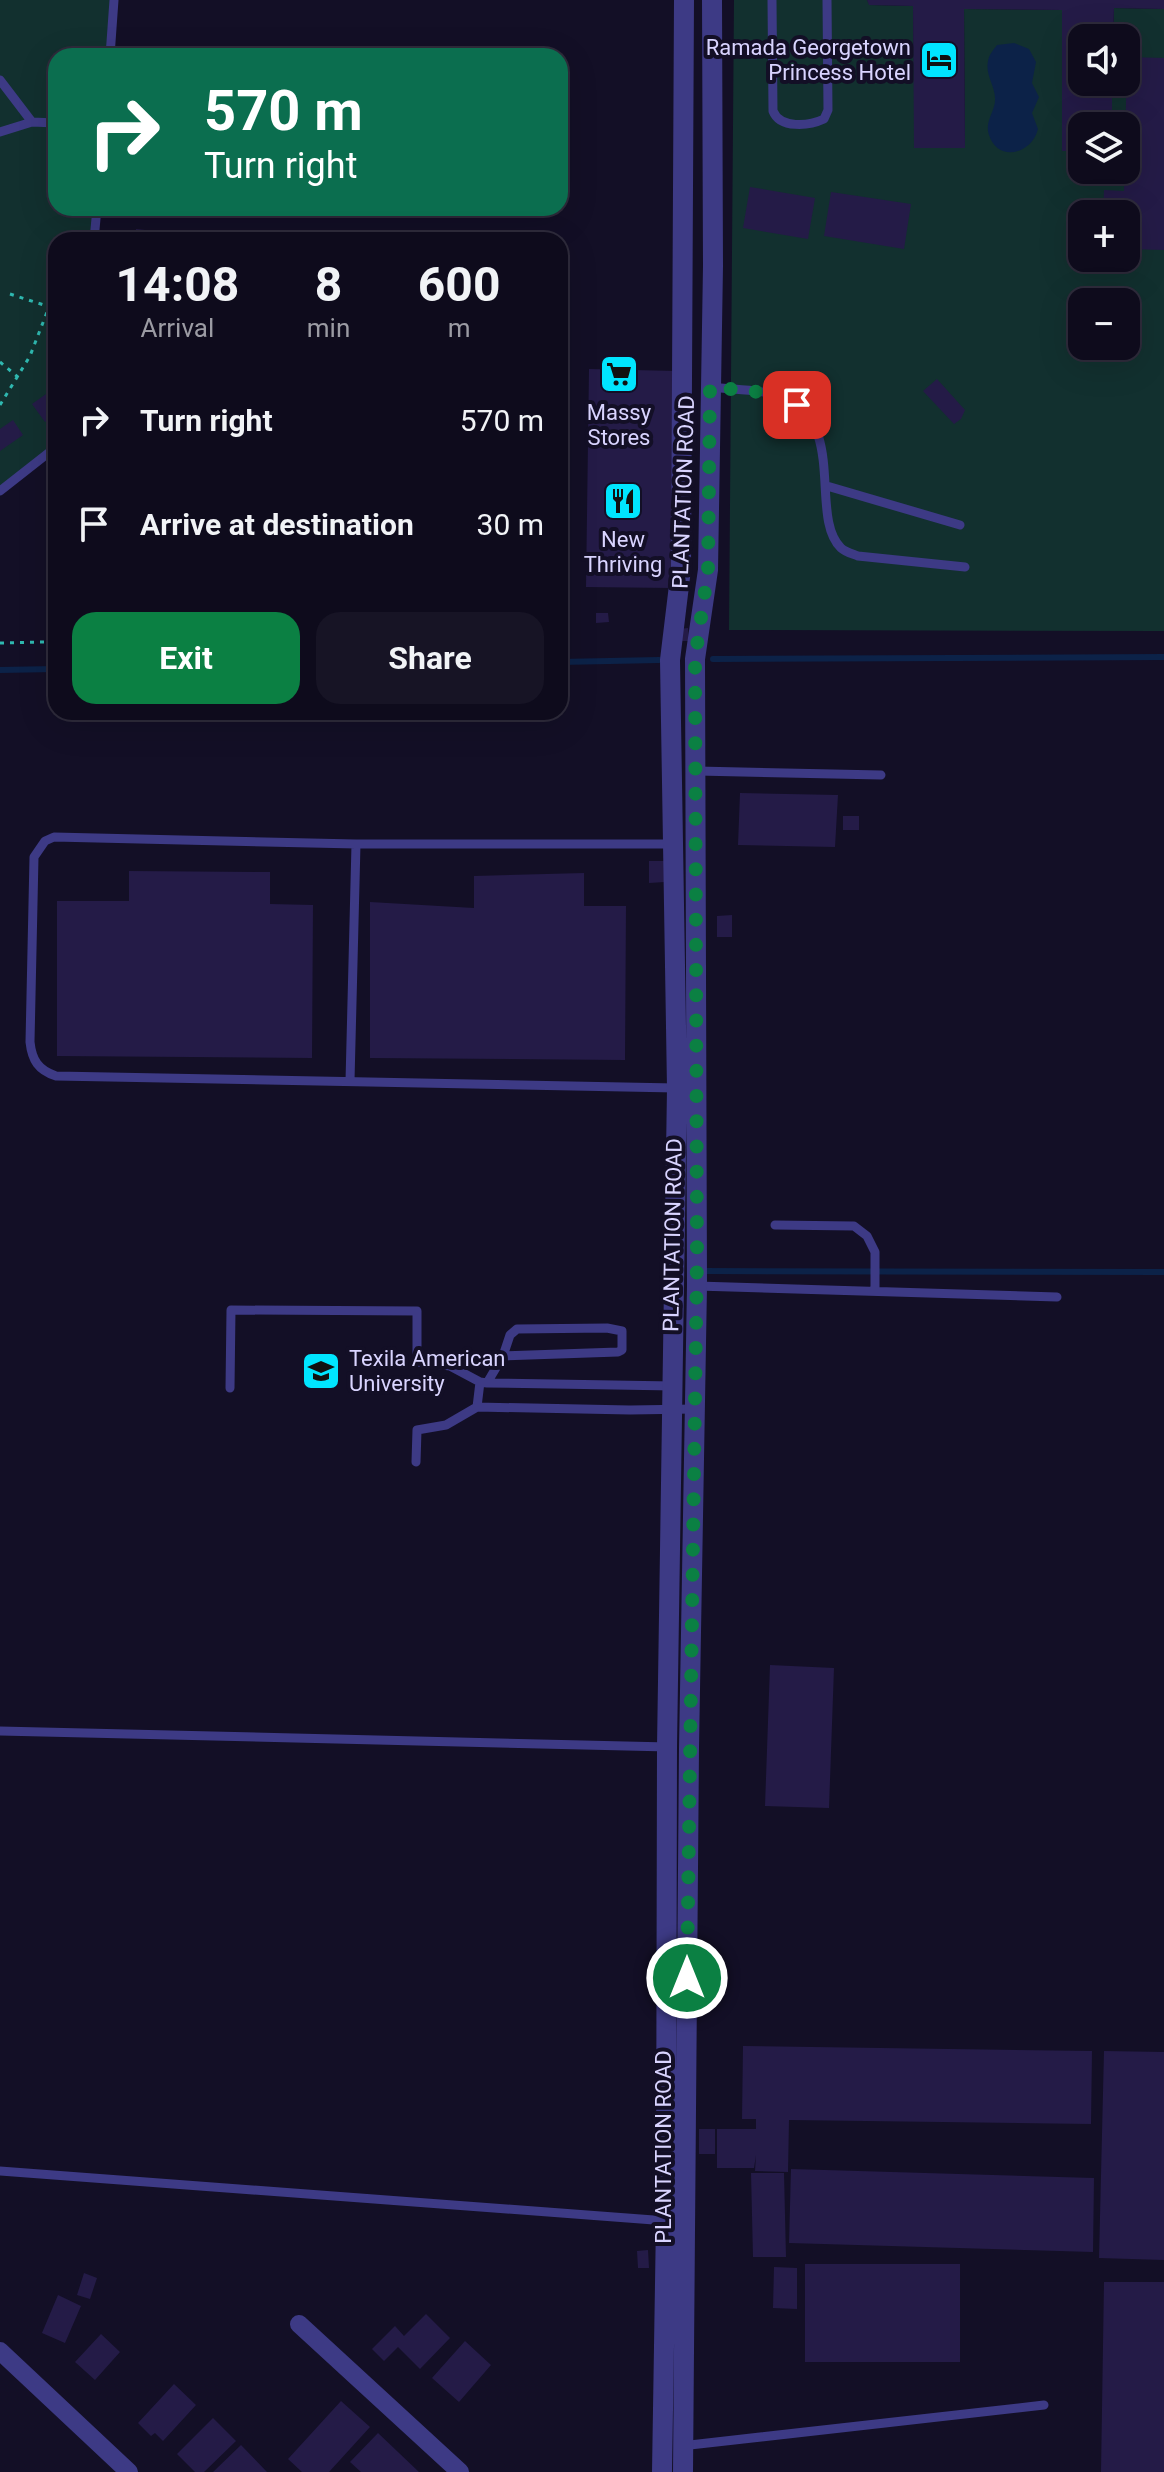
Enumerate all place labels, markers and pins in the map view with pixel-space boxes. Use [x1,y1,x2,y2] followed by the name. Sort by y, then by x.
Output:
[706,35,911,85] place label: Ramada Georgetown Princess Hotel
[918,39,960,81] hotel icon: Ramada Georgetown Princess Hotel
[598,353,640,395] supermarket icon: Massy Stores
[763,371,831,439] pin
[587,400,652,450] place label: Massy Stores
[602,480,644,522] restaurant icon: New Thriving
[584,527,662,577] place label: New Thriving
[349,1346,506,1396] place label: Texila American University
[300,1350,342,1392] school or university icon: Texila American University

